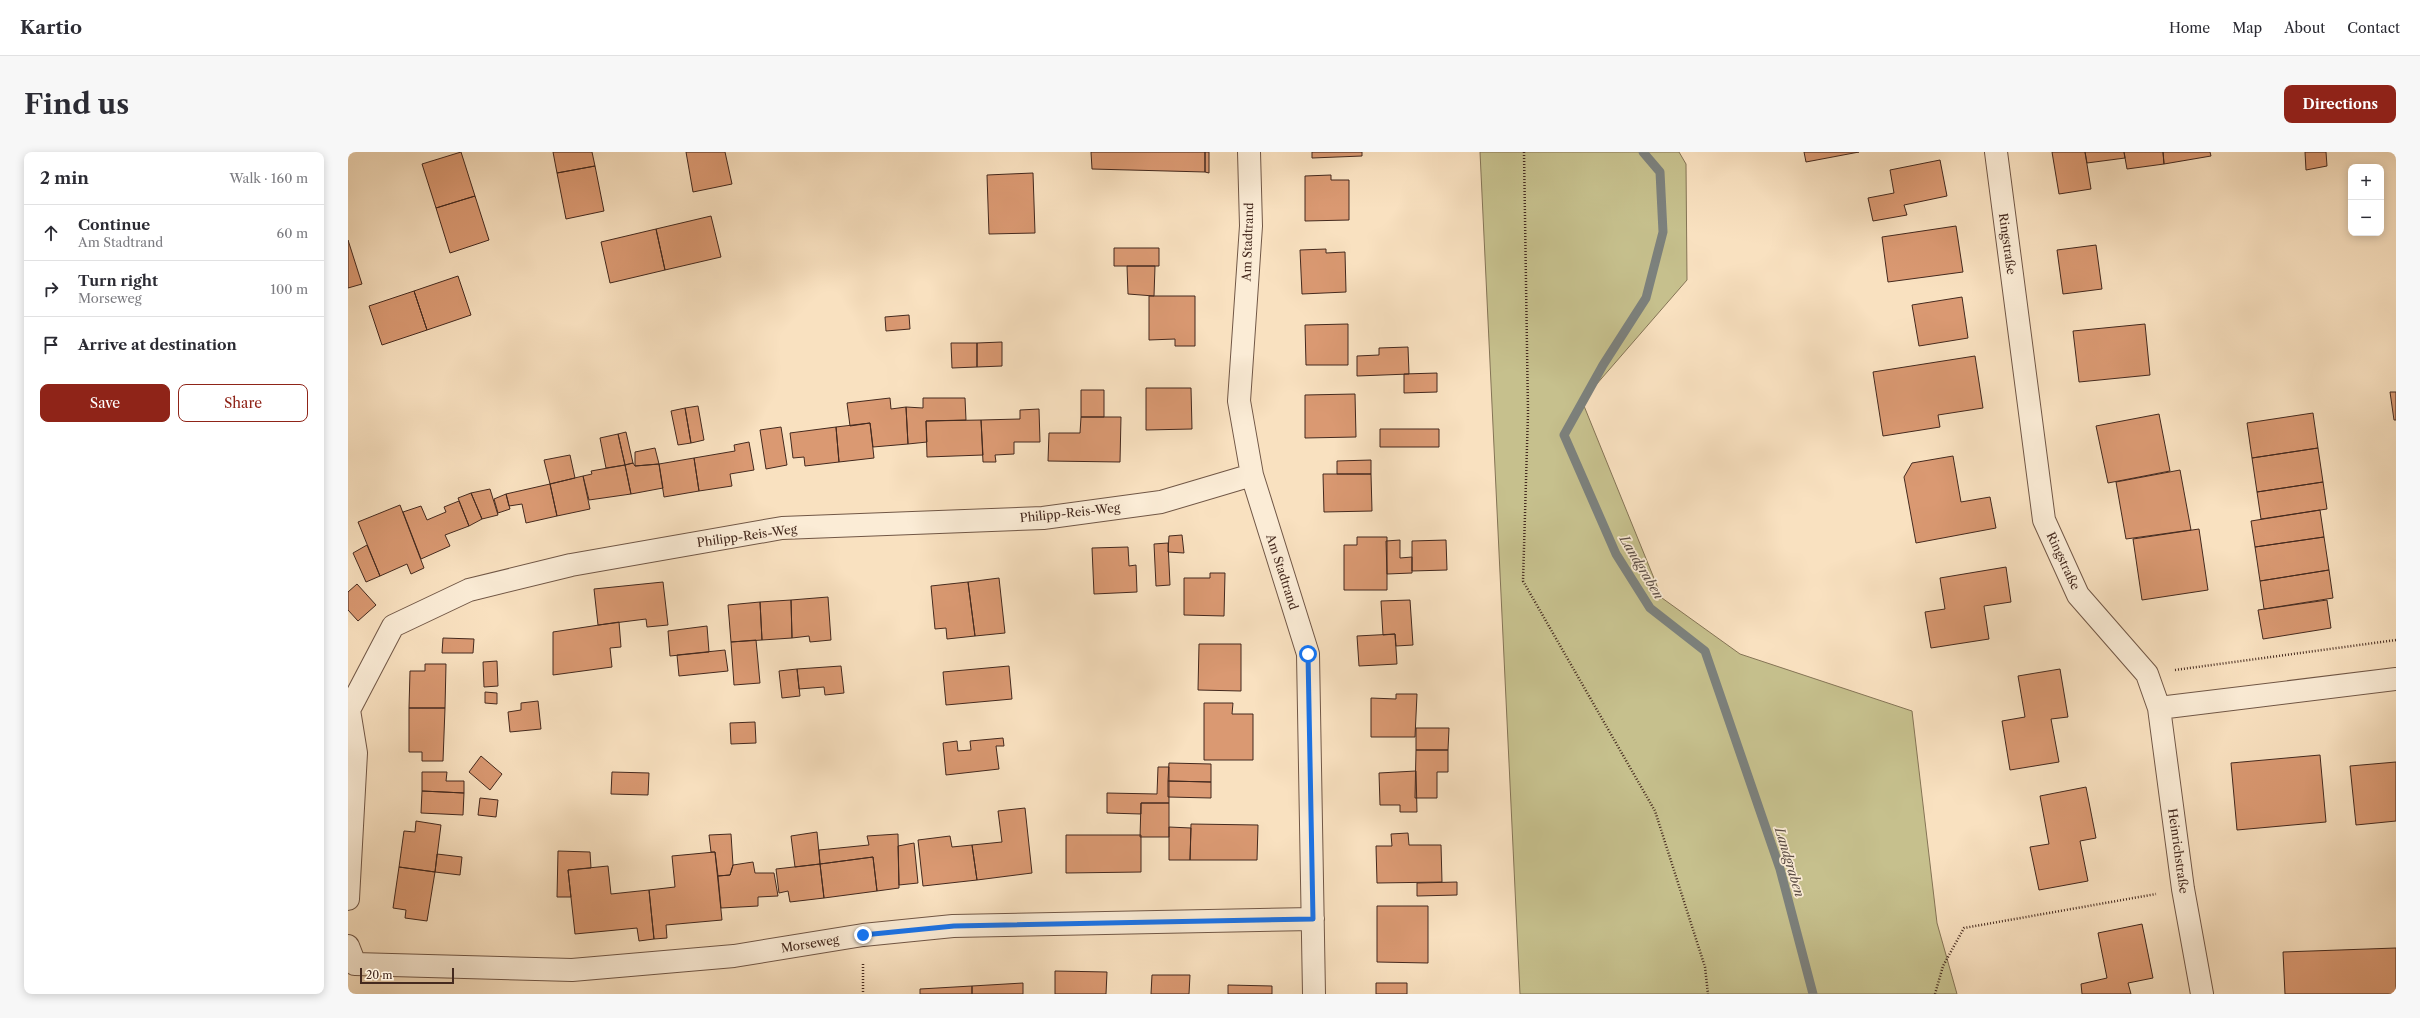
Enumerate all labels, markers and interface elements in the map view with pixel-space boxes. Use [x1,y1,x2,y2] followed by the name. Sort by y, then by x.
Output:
[20,16,82,39] text: Kartio
[2169,19,2210,37] text: Home
[2232,19,2262,37] text: Map
[2284,19,2325,37] text: About
[2347,19,2400,37] text: Contact
[2284,85,2396,123] button: Directions
[24,87,129,121] text: Find us
[2348,164,2384,236] map controls
[2348,164,2384,200] button: +
[40,168,89,188] text: 2 min
[229,170,308,186] text: Walk · 160 m
[2348,200,2384,236] button: −
[1239,202,1256,283] street label: Am Stadtrand
[1996,212,2019,276] street label: Ringstraße
[78,215,150,234] text: Continue
[40,222,62,244] icon: ahead
[277,225,308,241] text: 60 m
[78,234,163,250] text: Am Stadtrand
[78,271,158,290] text: Turn right
[40,278,62,300] icon: right
[270,281,308,297] text: 100 m
[78,290,142,306] text: Morseweg
[40,334,62,356] icon: arrive
[78,335,237,354] text: Arrive at destination
[40,384,170,422] button: Save
[178,384,308,422] button: Share
[1019,500,1122,525] street label: Philipp-Reis-Weg
[696,521,799,550] street label: Philipp-Reis-Weg
[2044,529,2083,592] street label: Ringstraße
[1263,531,1302,612] street label: Am Stadtrand
[1616,531,1668,602] water label: Landgraben
[1299,645,1317,663] route start
[2165,807,2192,895] street label: Heinrichstraße
[1772,824,1808,899] water label: Landgraben
[854,926,872,944] route end
[780,931,841,956] street label: Morseweg
[360,966,454,985] scale bar
[366,968,392,982] text: 20 m

